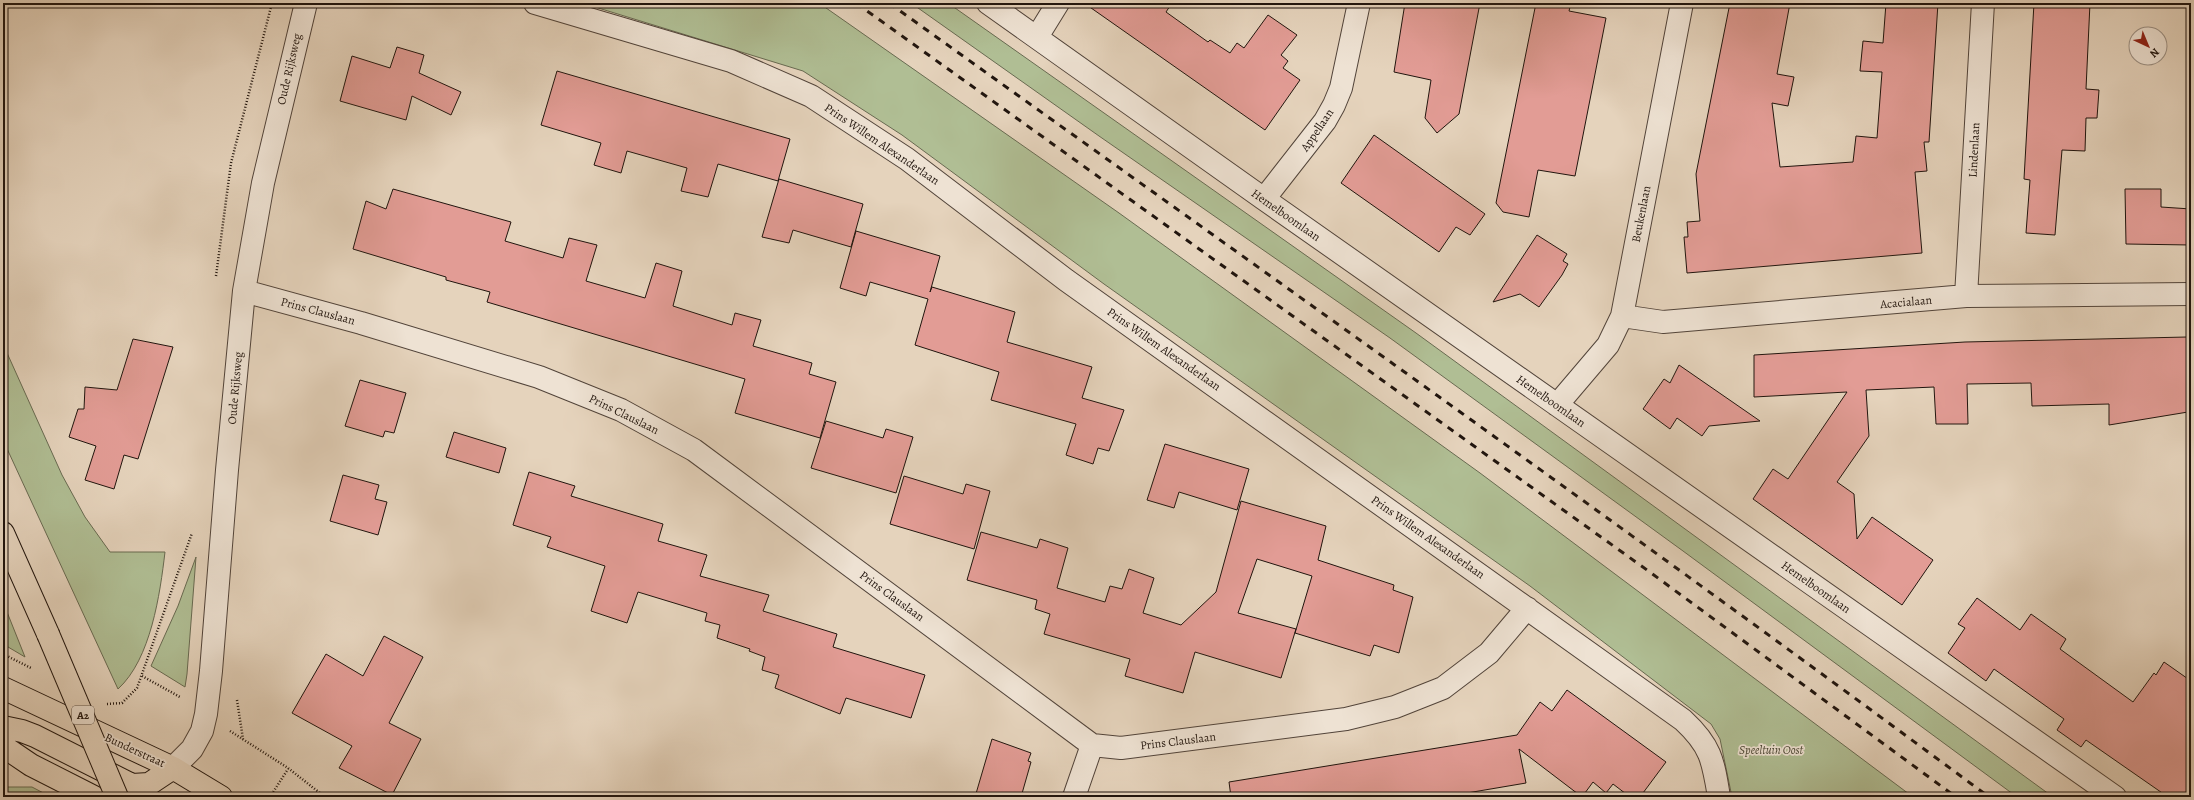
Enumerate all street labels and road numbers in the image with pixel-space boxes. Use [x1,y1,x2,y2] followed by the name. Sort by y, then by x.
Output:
[273,32,305,106] street label: Oude Rijksweg
[821,99,943,189] street label: Prins Willem Alexanderlaan
[1296,105,1337,155] street label: Appellaan
[1965,122,1983,178] street label: Lindenlaan
[1628,184,1654,244] street label: Beukenlaan
[1248,185,1324,245] street label: Hemelboomlaan
[1878,292,1933,312] street label: Acacialaan
[279,293,357,329] street label: Prins Clauslaan
[1104,304,1224,395] street label: Prins Willem Alexanderlaan
[224,351,246,425] street label: Oude Rijksweg
[1513,371,1589,431] street label: Hemelboomlaan
[586,390,662,438] street label: Prins Clauslaan
[1368,492,1488,583] street label: Prins Willem Alexanderlaan
[1778,557,1854,617] street label: Hemelboomlaan
[856,567,928,625] street label: Prins Clauslaan
[72,706,94,724] road number: A2
[1139,728,1217,754] street label: Prins Clauslaan
[102,729,168,771] street label: Bunderstraat

